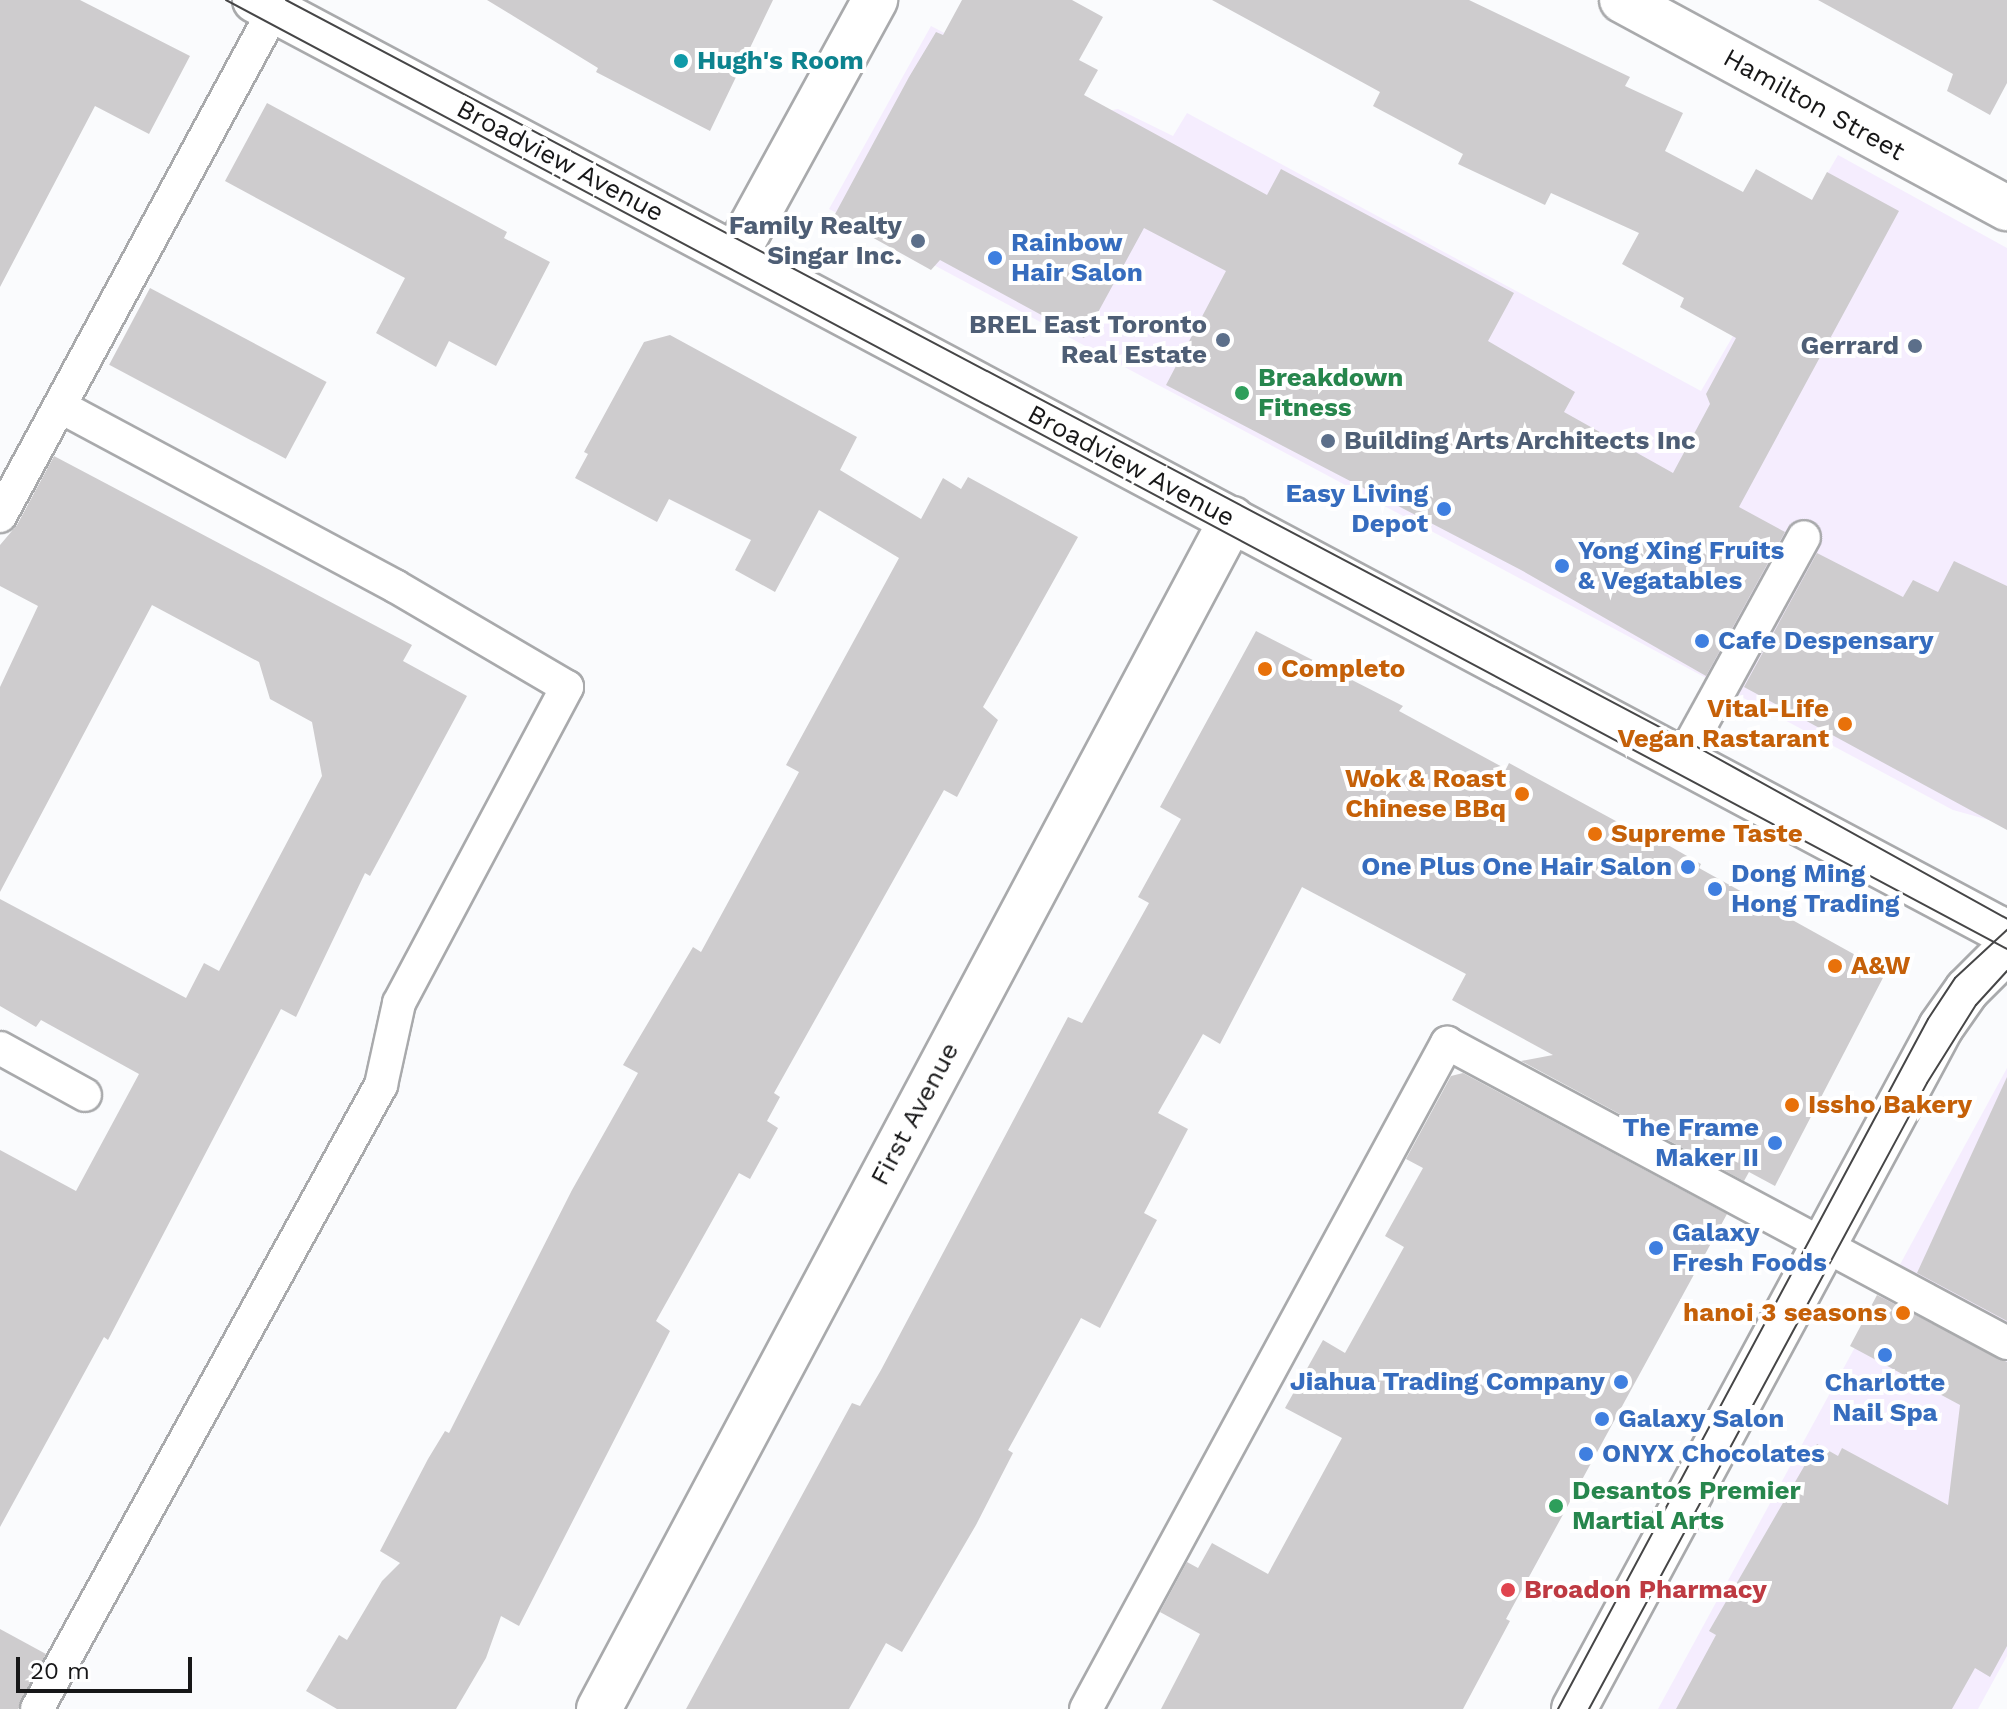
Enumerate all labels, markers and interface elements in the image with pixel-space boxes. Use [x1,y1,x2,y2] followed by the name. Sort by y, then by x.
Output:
[1718,42,1910,168] street label: Hamilton Street
[697,45,864,77] place label: Hugh's Room
[672,52,690,70] marker: Hugh's Room
[450,93,670,229] street label: Broadview Avenue
[728,210,902,272] place label: Family Realty Singar Inc.
[1011,227,1143,288] place label: Rainbow Hair Salon
[909,232,927,250] marker: Family Realty Singar Inc.
[986,249,1004,267] marker: Rainbow Hair Salon
[968,309,1207,370] place label: BREL East Toronto Real Estate
[1801,330,1899,362] place label: Gerrard
[1214,331,1232,349] marker: BREL East Toronto Real Estate
[1906,337,1924,355] marker: Gerrard
[1258,362,1403,424] place label: Breakdown Fitness
[1233,384,1251,402] marker: Breakdown Fitness
[1021,398,1241,534] street label: Broadview Avenue
[1344,425,1697,457] place label: Building Arts Architects Inc
[1319,432,1337,450] marker: Building Arts Architects Inc
[1285,478,1428,540] place label: Easy Living Depot
[1435,500,1453,518] marker: Easy Living Depot
[1578,535,1784,596] place label: Yong Xing Fruits & Vegatables
[1553,557,1571,575] marker: Yong Xing Fruits & Vegatables
[1718,625,1934,657] place label: Cafe Despensary
[1693,632,1711,650] marker: Cafe Despensary
[1281,653,1405,685] place label: Completo
[1256,660,1274,678] marker: Completo
[1618,693,1829,754] place label: Vital-Life Vegan Rastarant
[1836,715,1854,733] marker: Vital-Life Vegan Rastarant
[1345,763,1506,824] place label: Wok & Roast Chinese BBq
[1513,785,1531,803] marker: Wok & Roast Chinese BBq
[1611,818,1803,850] place label: Supreme Taste
[1586,825,1604,843] marker: Supreme Taste
[1361,851,1672,883] place label: One Plus One Hair Salon
[1679,858,1697,876] marker: One Plus One Hair Salon
[1731,858,1900,920] place label: Dong Ming Hong Trading
[1706,880,1724,898] marker: Dong Ming Hong Trading
[1851,950,1910,982] place label: A&W
[1826,957,1844,975] marker: A&W
[864,1037,966,1191] street label: First Avenue
[1808,1089,1972,1121] place label: Issho Bakery
[1783,1096,1801,1114] marker: Issho Bakery
[1623,1112,1759,1174] place label: The Frame Maker II
[1766,1134,1784,1152] marker: The Frame Maker II
[1672,1217,1827,1278] place label: Galaxy Fresh Foods
[1647,1239,1665,1257] marker: Galaxy Fresh Foods
[1683,1297,1887,1329] place label: hanoi 3 seasons
[1894,1304,1912,1322] marker: hanoi 3 seasons
[1876,1346,1894,1364] marker: Charlotte Nail Spa
[1289,1366,1605,1398] place label: Jiahua Trading Company
[1825,1367,1945,1428] place label: Charlotte Nail Spa
[1612,1373,1630,1391] marker: Jiahua Trading Company
[1618,1403,1785,1435] place label: Galaxy Salon
[1593,1410,1611,1428] marker: Galaxy Salon
[1602,1438,1825,1470] place label: ONYX Chocolates
[1577,1445,1595,1463] marker: ONYX Chocolates
[1572,1475,1801,1536] place label: Desantos Premier Martial Arts
[1547,1497,1565,1515] marker: Desantos Premier Martial Arts
[1524,1574,1767,1606] place label: Broadon Pharmacy
[1499,1581,1517,1599] marker: Broadon Pharmacy
[20,1641,196,1691] scale bar
[30,1657,90,1685] text: 20 m

